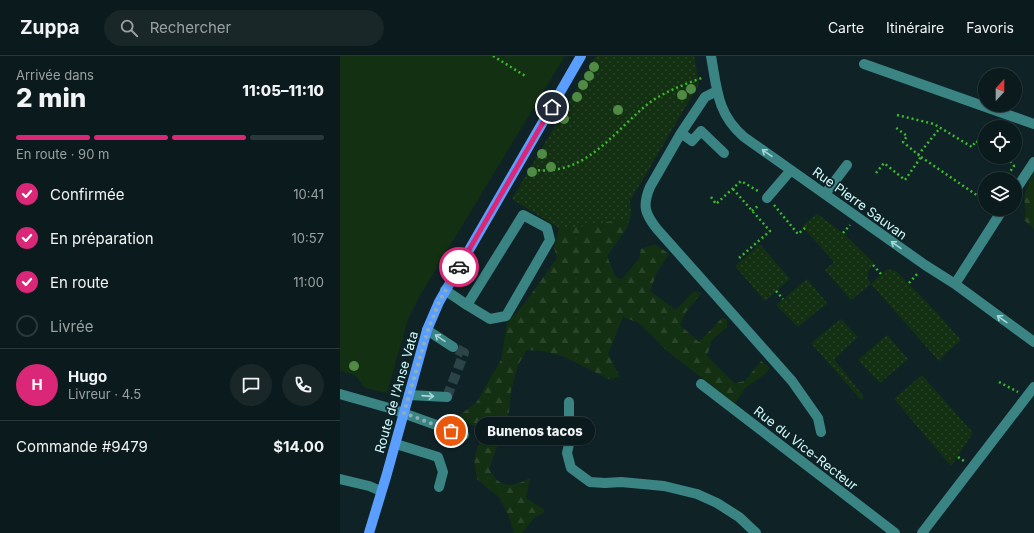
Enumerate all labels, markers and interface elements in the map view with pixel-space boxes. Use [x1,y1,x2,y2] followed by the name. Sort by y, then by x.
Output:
[104,10,384,46] search box
[20,16,80,39] text: Zuppa
[118,17,140,39] icon: search
[150,18,231,37] text: Rechercher
[828,19,864,36] text: Carte
[886,19,944,36] text: Itinéraire
[966,19,1014,36] text: Favoris
[16,67,94,83] text: Arrivée dans
[978,68,1022,112] north arrow
[978,68,1022,216] map controls
[242,81,324,100] text: 11:05–11:10
[16,82,86,113] text: 2 min
[535,90,569,124] pin
[541,96,563,118] icon: home
[978,120,1022,164] button: locate
[16,146,109,162] text: En route · 90 m
[762,149,773,157] one-way arrow
[810,163,910,243] street label: Rue Pierre Sauvan
[978,172,1022,216] button: layers
[16,183,38,205] icon: check
[50,185,125,204] text: Confirmée
[293,186,324,202] text: 10:41
[16,227,38,249] icon: check
[50,229,154,248] text: En préparation
[292,230,324,246] text: 10:57
[890,241,901,249] one-way arrow
[439,247,479,287] courier
[448,256,470,278] icon: car
[16,271,38,293] icon: check
[50,273,109,292] text: En route
[293,274,324,290] text: 11:00
[997,314,1008,323] one-way arrow
[50,317,93,336] text: Livrée
[371,329,421,455] street label: Route de l'Anse Vata
[435,334,446,342] one-way arrow
[230,364,272,406] button: chat
[282,364,324,406] button: phone
[68,367,107,386] text: Hugo
[31,375,43,394] text: H
[68,386,141,402] text: Livreur · 4.5
[421,392,434,399] one-way arrow
[751,403,861,494] street label: Rue du Vice-Recteur
[434,414,468,448] pin
[475,417,595,445] callout: Bunenos tacos
[440,420,462,442] icon: bag
[487,423,583,439] text: Bunenos tacos
[16,437,148,456] text: Commande #9479
[273,437,324,456] text: $14.00

